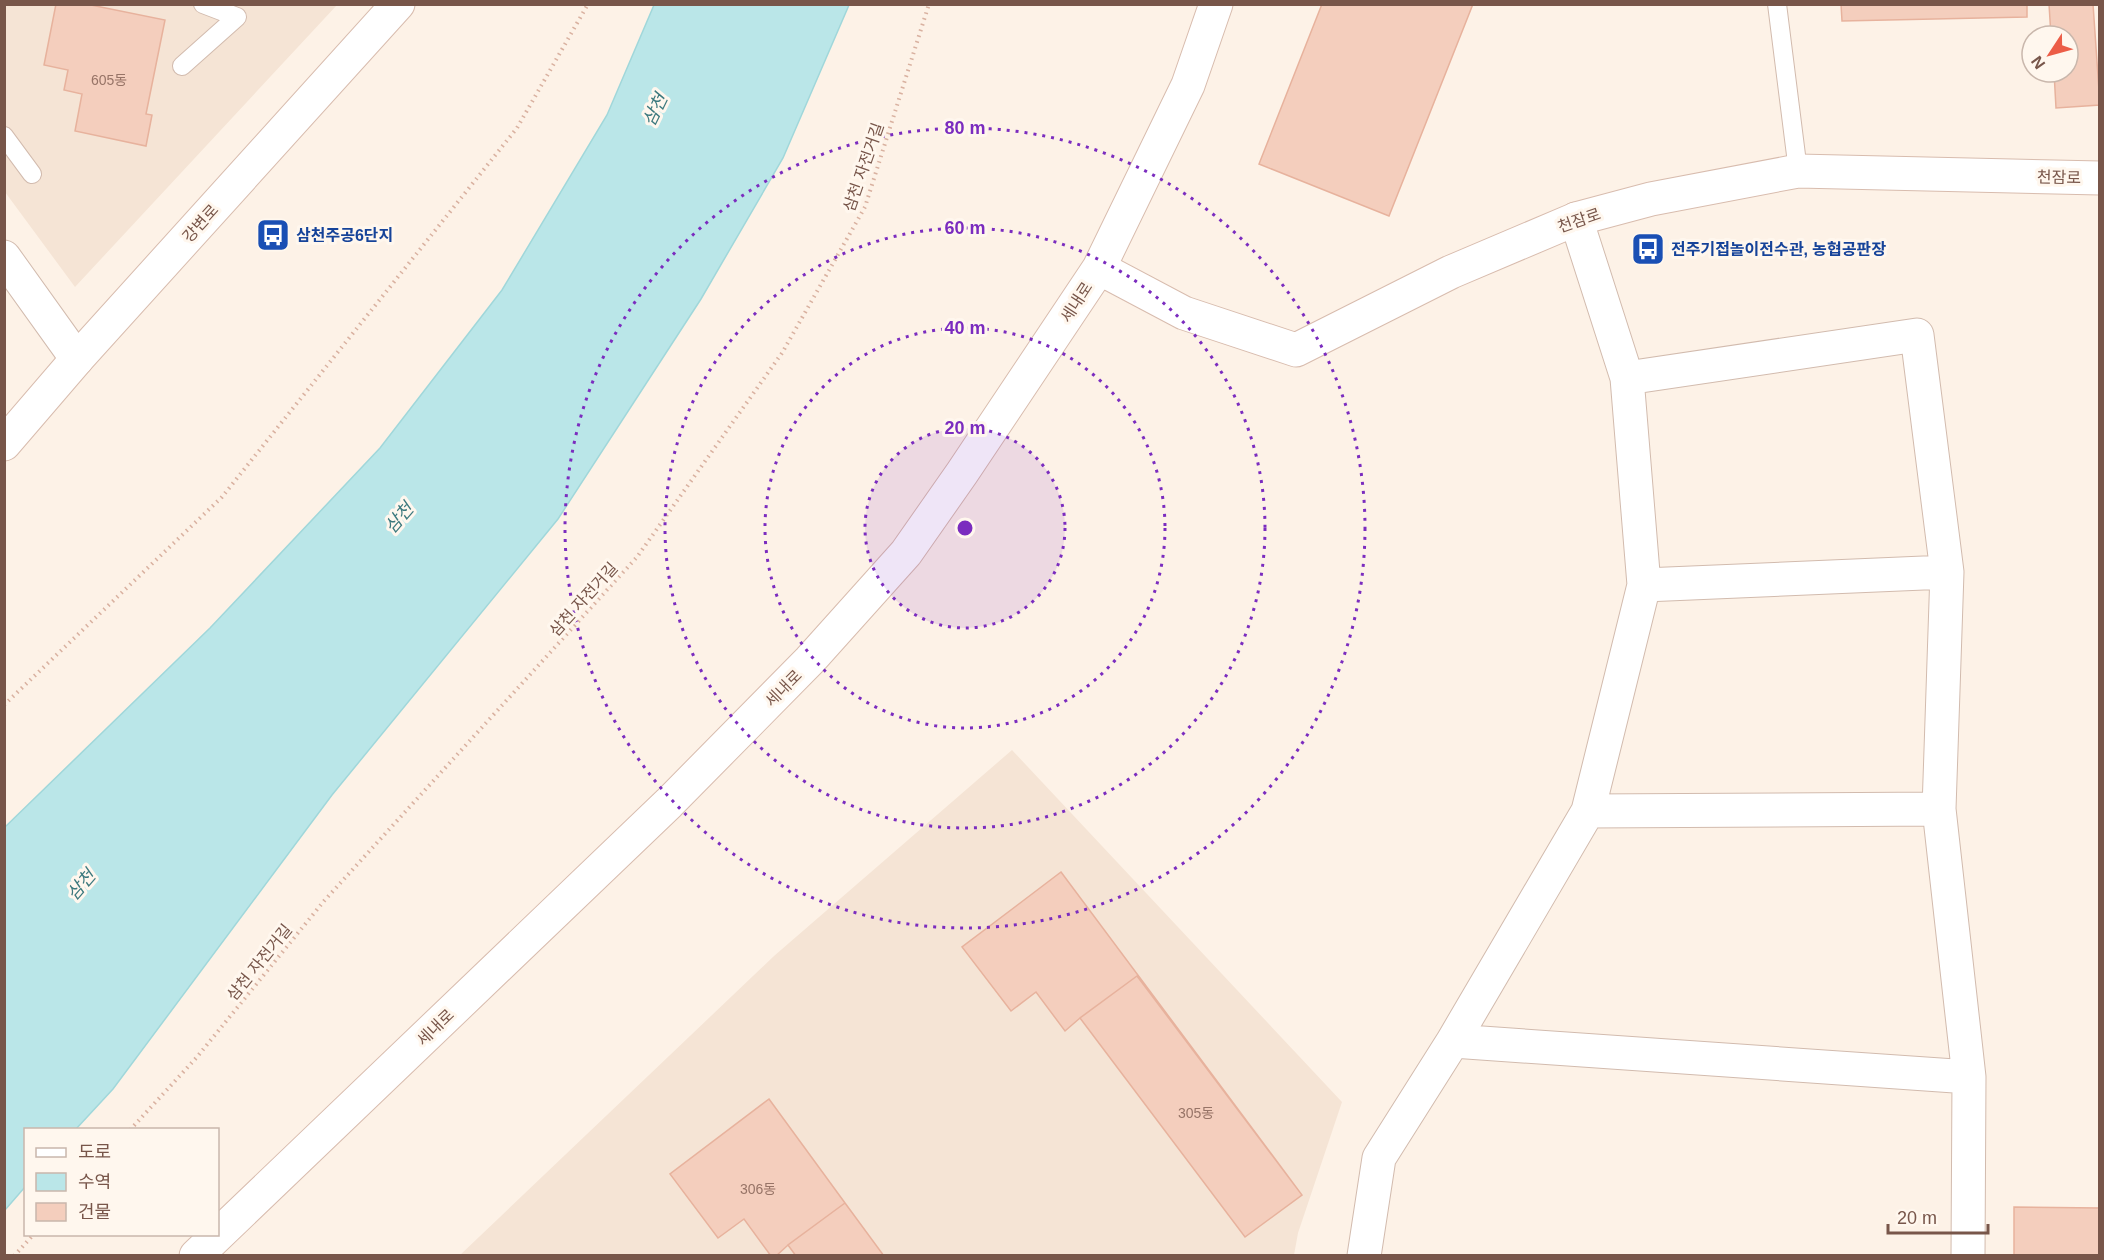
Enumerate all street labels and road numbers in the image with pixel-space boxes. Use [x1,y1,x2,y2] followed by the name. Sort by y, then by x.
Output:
[840,121,887,214] street label: 삼천 자전거길
[2037,169,2081,186] street label: 천잠로
[179,201,222,245] street label: 강변로
[1556,205,1603,236] street label: 천잠로
[1057,279,1096,325] street label: 세내로
[546,559,621,639] street label: 삼천 자전거길
[762,667,805,710] street label: 세내로
[224,921,295,1004] street label: 삼천 자전거길
[414,1006,457,1049] street label: 세내로

